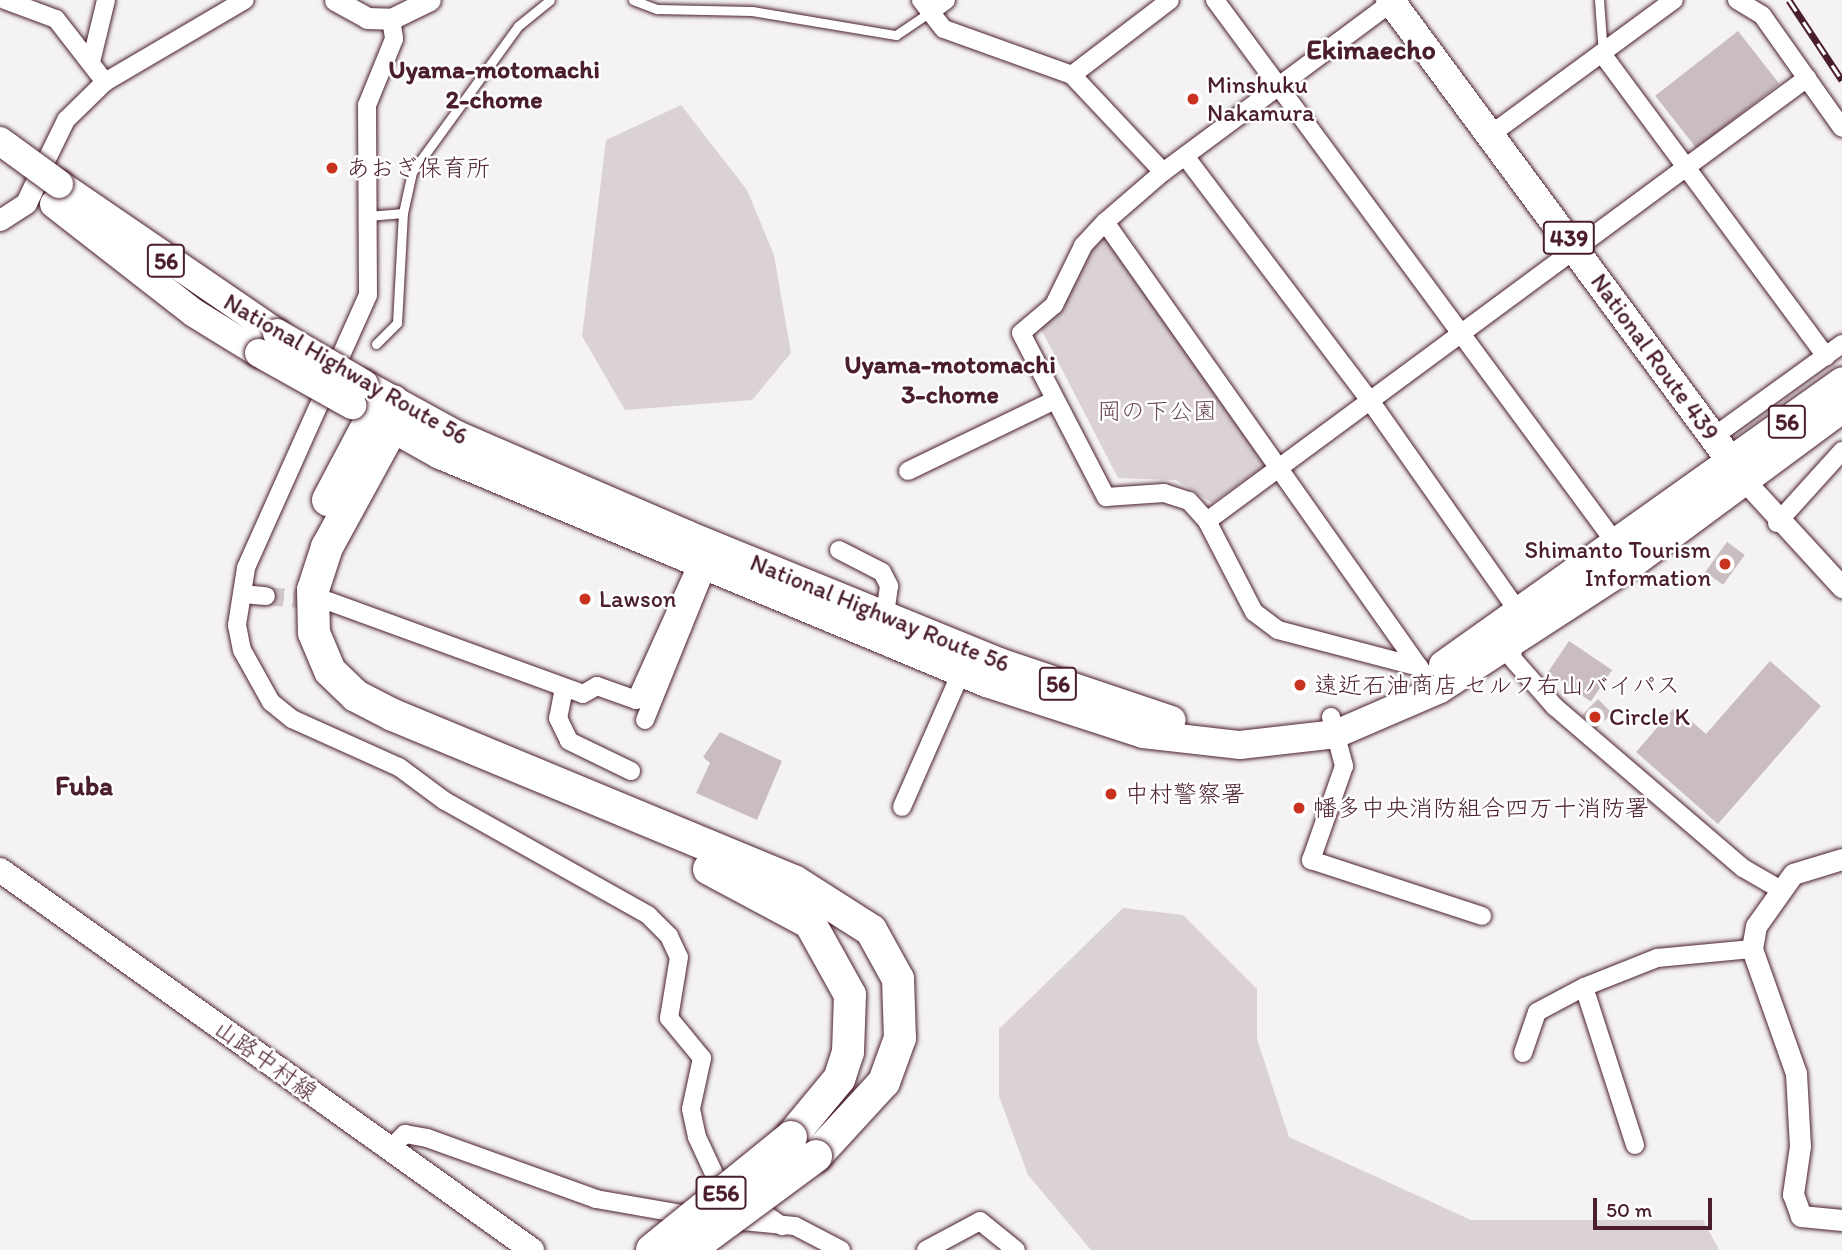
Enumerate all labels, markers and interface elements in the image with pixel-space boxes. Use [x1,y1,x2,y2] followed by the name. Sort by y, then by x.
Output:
[1306,32,1436,66] district label: Ekimaecho
[388,54,600,116] district label: Uyama-motomachi 2-chome
[1207,71,1315,127] place label: Minshuku Nakamura
[1185,91,1201,107] marker: Minshuku Nakamura
[346,154,490,182] place label: あおぎ保育所
[324,160,340,176] marker: あおぎ保育所
[1543,218,1595,258] road number: 439
[147,242,185,280] road number: 56
[1585,268,1725,446] street label: National Route 439
[219,287,473,451] street label: National Highway Route 56
[844,349,1056,410] district label: Uyama-motomachi 3-chome
[1097,397,1217,425] park label: 岡の下公園
[1768,402,1806,442] road number: 56
[1524,536,1711,592] place label: Shimanto Tourism Information
[746,548,1014,678] street label: National Highway Route 56
[1717,556,1733,572] marker: Shimanto Tourism Information
[599,585,676,613] place label: Lawson
[577,591,593,607] marker: Lawson
[1039,664,1077,704] road number: 56
[1314,671,1679,699] place label: 遠近石油商店 セルフ右山バイパス
[1292,677,1308,693] marker: 遠近石油商店 セルフ右山バイパス
[1609,703,1690,731] place label: Circle K
[1587,709,1603,725] marker: Circle K
[55,768,113,802] district label: Fuba
[1125,780,1245,808] place label: 中村警察署
[1103,786,1119,802] marker: 中村警察署
[1313,794,1649,822] place label: 幡多中央消防組合四万十消防署
[1291,800,1307,816] marker: 幡多中央消防組合四万十消防署
[209,1013,323,1107] street label: 山路中村線
[695,1174,747,1212] road number: E56
[1597,1184,1716,1228] scale bar
[1606,1197,1652,1222] text: 50 m

